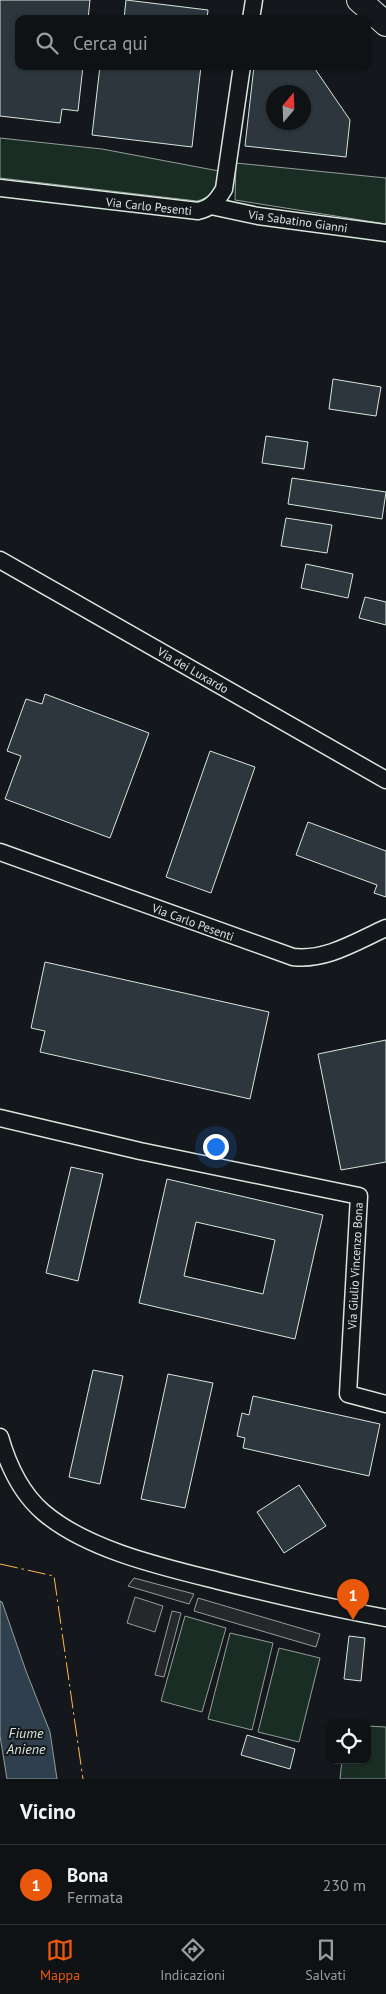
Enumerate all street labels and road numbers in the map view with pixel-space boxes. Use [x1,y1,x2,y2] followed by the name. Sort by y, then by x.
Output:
[104,194,193,218] street label: Via Carlo Pesenti
[246,206,349,235] street label: Via Sabatino Gianni
[154,643,231,696] street label: Via dei Luxardo
[149,900,236,944] street label: Via Carlo Pesenti
[344,1202,366,1331] street label: Via Giulio Vincenzo Bona

